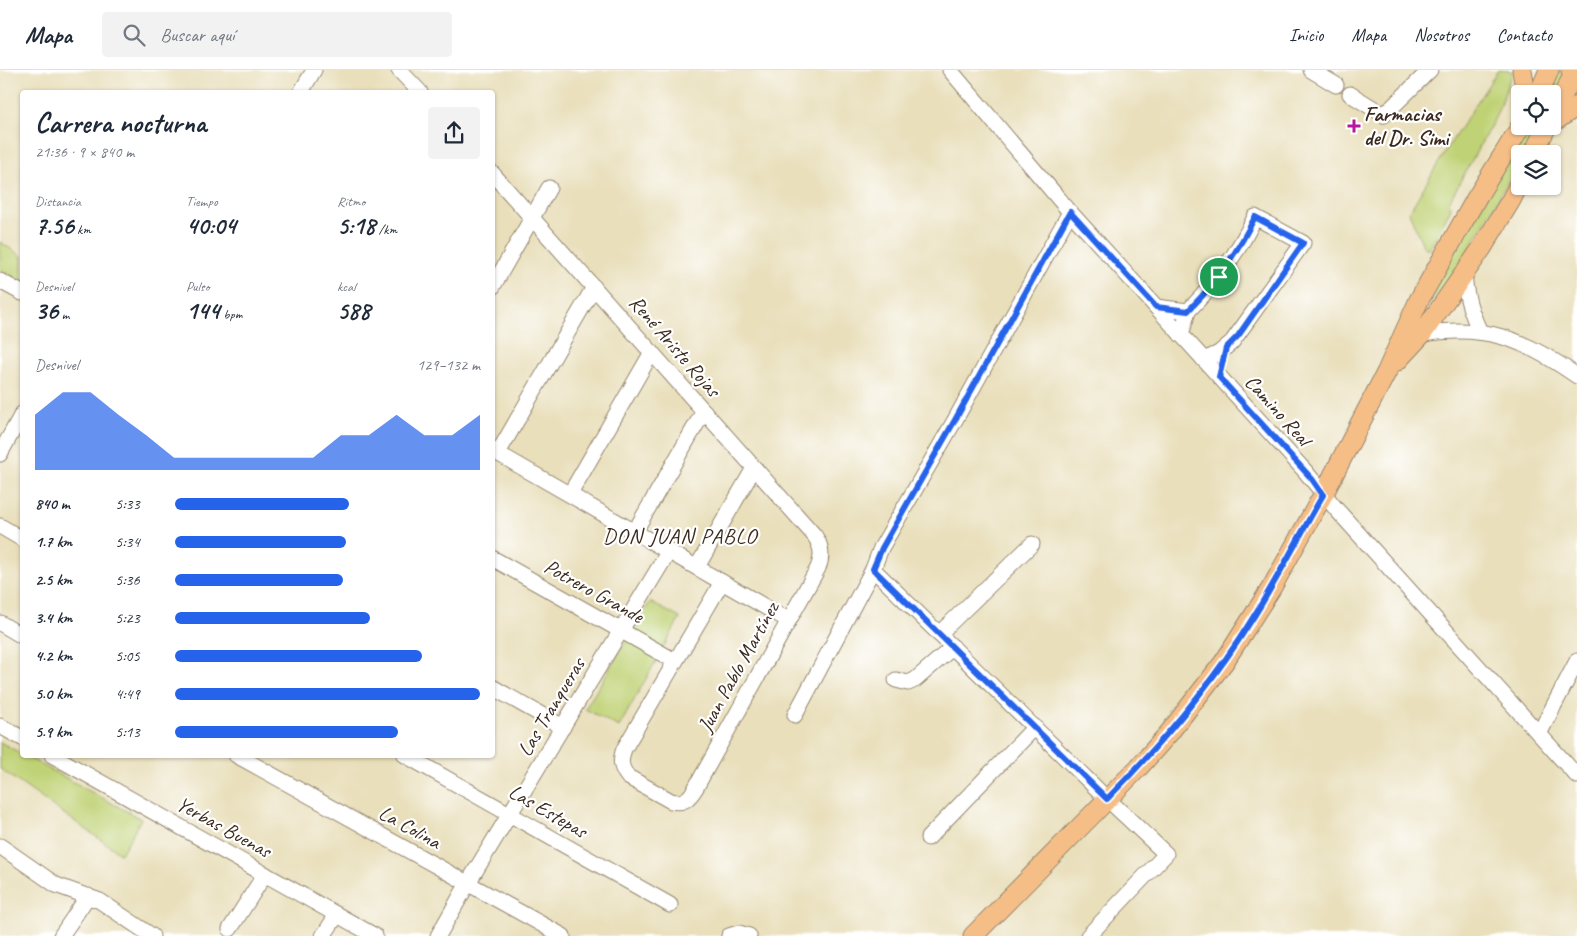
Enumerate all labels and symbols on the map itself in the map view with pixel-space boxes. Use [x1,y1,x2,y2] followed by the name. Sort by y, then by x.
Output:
[1364,101,1451,151] place label: Farmacias del Dr. Simi
[1348,120,1360,132] marker: Farmacias del Dr. Simi
[1198,256,1240,298] pin
[624,290,727,404] street label: René Ariste Rojas
[1239,369,1319,453] street label: Camino Real
[603,522,758,550] district label: DON JUAN PABLO
[540,553,649,629] street label: Potrero Grande
[691,596,785,737] street label: Juan Pablo Martínez
[512,652,591,761] street label: Las Tranqueras
[504,778,593,845] street label: Las Estepas
[172,790,277,864] street label: Yerbas Buenas
[374,799,447,855] street label: La Colina

